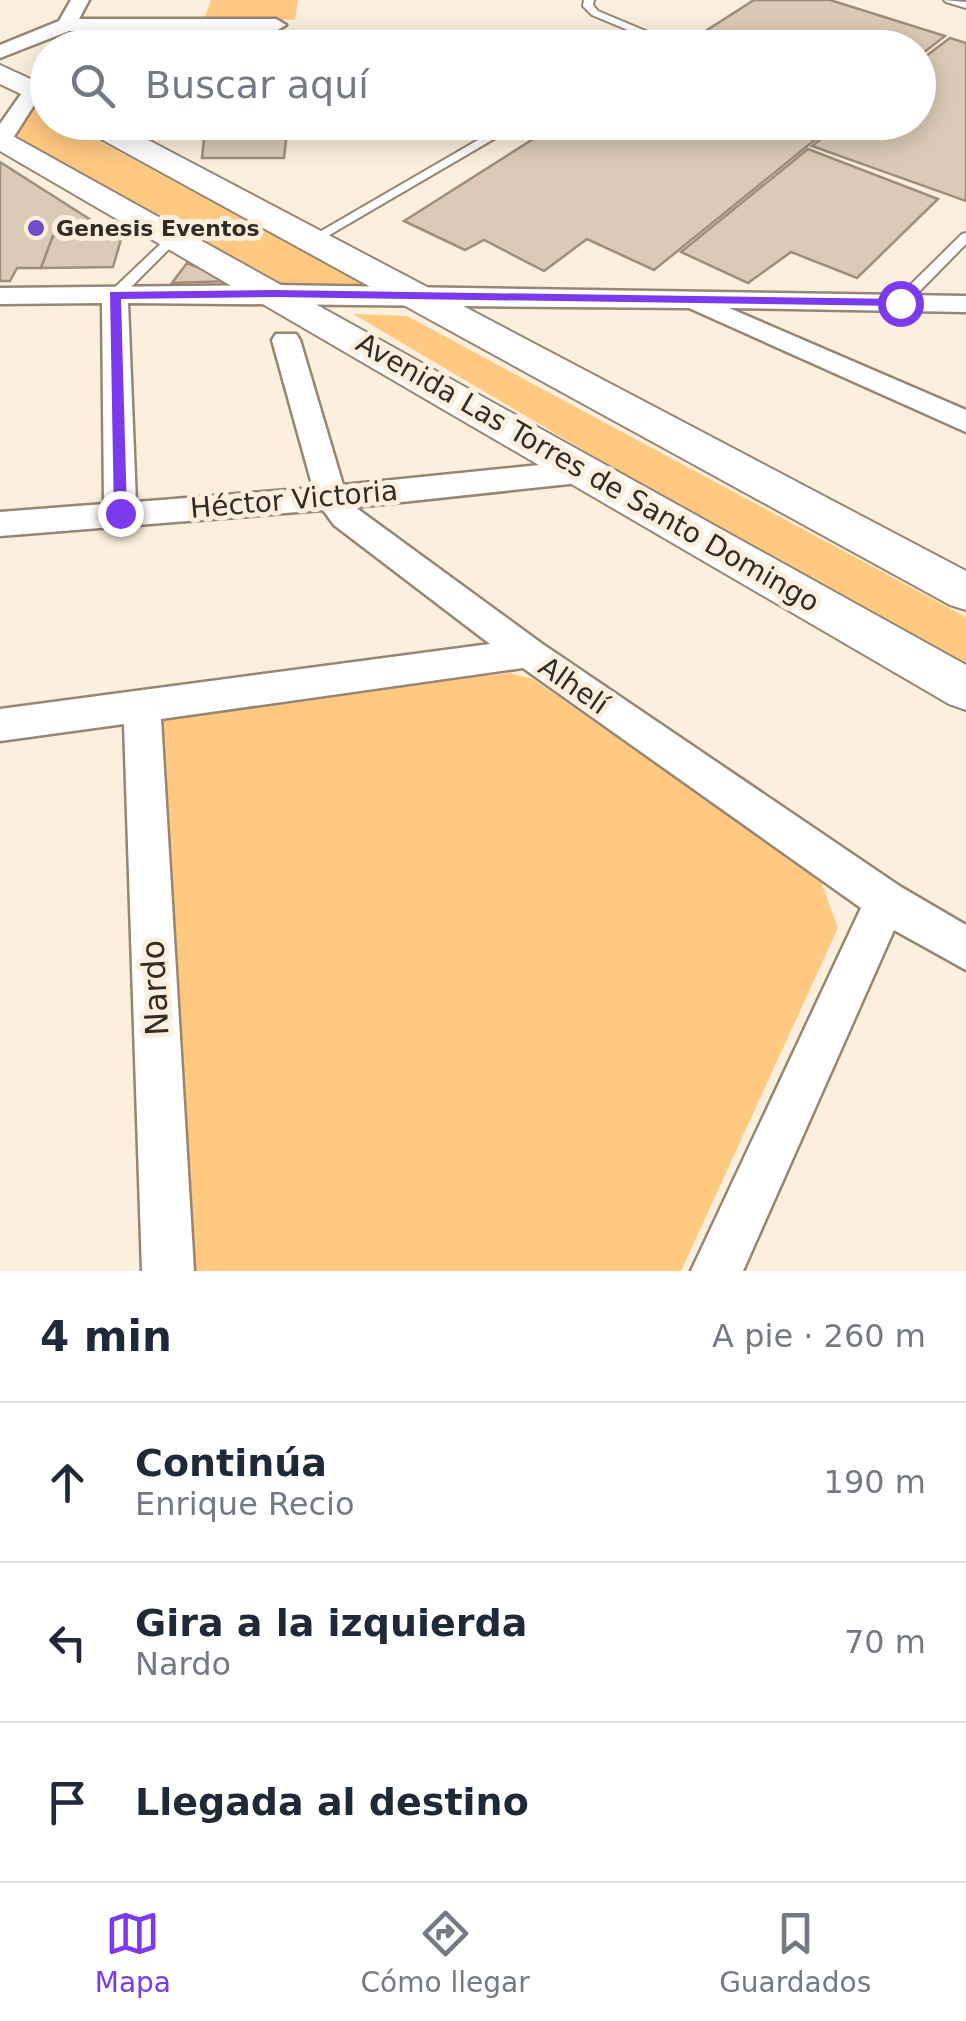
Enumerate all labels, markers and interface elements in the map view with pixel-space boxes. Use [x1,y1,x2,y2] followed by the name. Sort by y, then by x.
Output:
[30,30,936,140] search box
[65,58,120,113] icon: search
[145,63,369,107] text: Buscar aquí
[56,216,260,241] place label: Genesis Eventos
[25,217,47,239] marker: Genesis Eventos
[878,281,924,327] route start
[350,326,825,619] street label: Avenida Las Torres de Santo Domingo
[189,474,399,525] street label: Héctor Victoria
[98,491,144,537] route end
[533,650,616,722] street label: Alhelí
[134,939,176,1037] street label: Nardo
[40,1312,172,1361] text: 4 min
[712,1317,926,1355] text: A pie · 260 m
[135,1441,327,1485] text: Continúa
[40,1455,95,1510] icon: ahead
[824,1463,926,1501] text: 190 m
[135,1485,355,1523] text: Enrique Recio
[135,1601,527,1645] text: Gira a la izquierda
[40,1615,95,1670] icon: left
[844,1623,926,1661] text: 70 m
[135,1645,231,1683] text: Nardo
[40,1775,95,1830] icon: arrive
[135,1780,529,1824] text: Llegada al destino
[95,1906,171,1999] tab: Mapa
[360,1906,530,1999] tab: Cómo llegar
[719,1906,871,1999] tab: Guardados

